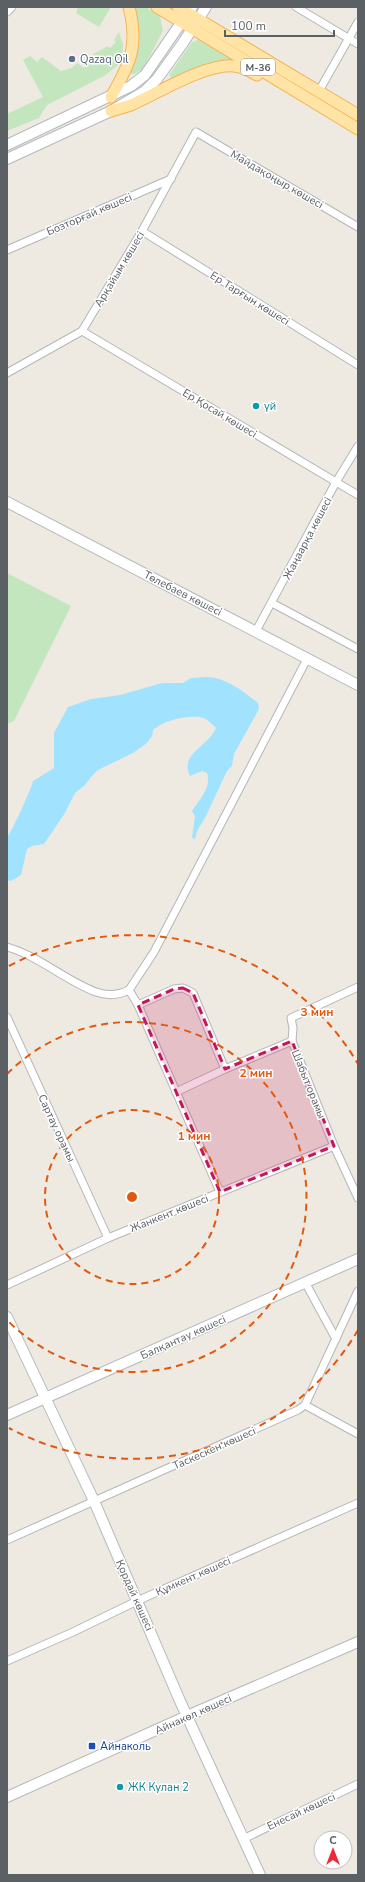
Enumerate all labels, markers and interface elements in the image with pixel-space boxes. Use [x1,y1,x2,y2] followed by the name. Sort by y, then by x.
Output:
[225,12,334,38] scale bar
[231,18,266,34] text: 100 m
[80,52,129,67] place label: Qazaq Oil
[67,54,77,64] marker: Qazaq Oil
[241,59,275,75] road number: M-36
[227,147,326,212] street label: Майдақоңыр көшесі
[44,190,134,239] street label: Бозторғай көшесі
[91,229,148,310] street label: Арқайым көшесі
[207,268,292,329] street label: Ер Тарғын көшесі
[180,385,260,442] street label: Ер Қосай көшесі
[264,399,276,414] place label: үй
[251,401,261,411] marker: үй
[279,494,335,582] street label: Жаңаарқа көшесі
[141,567,224,620] street label: Төлебаев көшесі
[300,1004,334,1020] text: 3 мин
[288,1047,329,1121] street label: Шабыт орамы
[239,1065,273,1081] text: 2 мин
[34,1092,79,1165] street label: Сартау орамы
[177,1128,211,1144] text: 1 мин
[125,1190,139,1204] centre of rings
[128,1191,211,1236] street label: Жанкент көшесі
[138,1312,228,1363] street label: Балқантау көшесі
[170,1423,258,1474] street label: Таскескен көшесі
[153,1553,233,1600] street label: Құмкент көшесі
[112,1557,157,1633] street label: Қордай көшесі
[152,1691,234,1738] street label: Айнакөл көшесі
[100,1739,151,1754] place label: Айнаколь
[87,1741,97,1751] marker: Айнаколь
[128,1780,189,1795] place label: ЖК Кулан 2
[115,1782,125,1792] marker: ЖК Кулан 2
[265,1789,338,1834] street label: Енесай көшесі
[313,1830,353,1870] north arrow
[329,1833,337,1848] text: С

